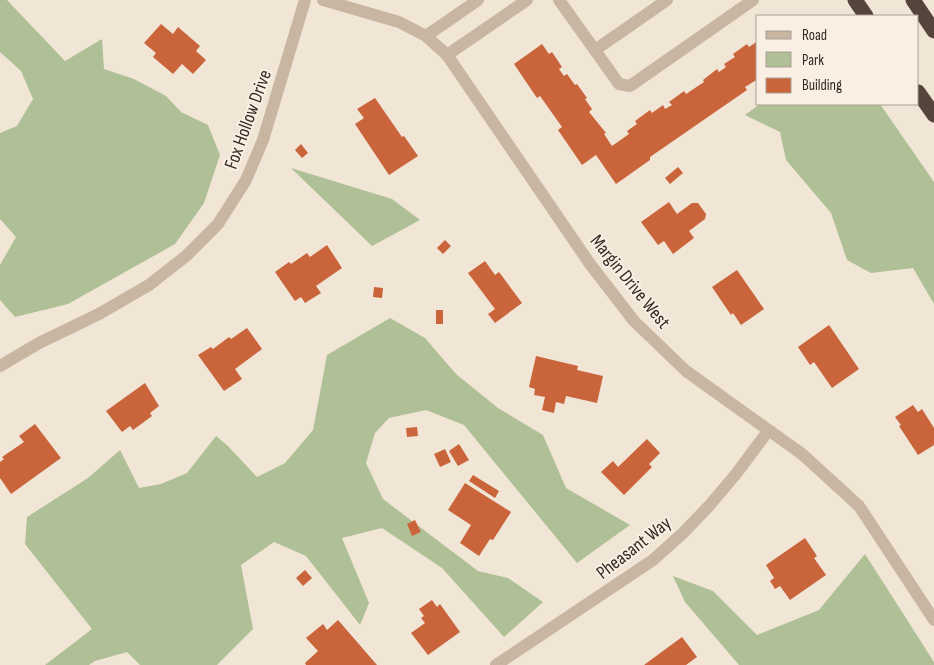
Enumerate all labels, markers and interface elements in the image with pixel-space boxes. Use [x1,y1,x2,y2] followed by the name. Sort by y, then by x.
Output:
[756,15,919,105] legend
[802,26,827,45] text: Road
[802,51,824,70] text: Park
[220,67,277,172] street label: Fox Hollow Drive
[802,76,842,95] text: Building
[585,230,675,334] street label: Margin Drive West
[592,511,676,585] street label: Pheasant Way

